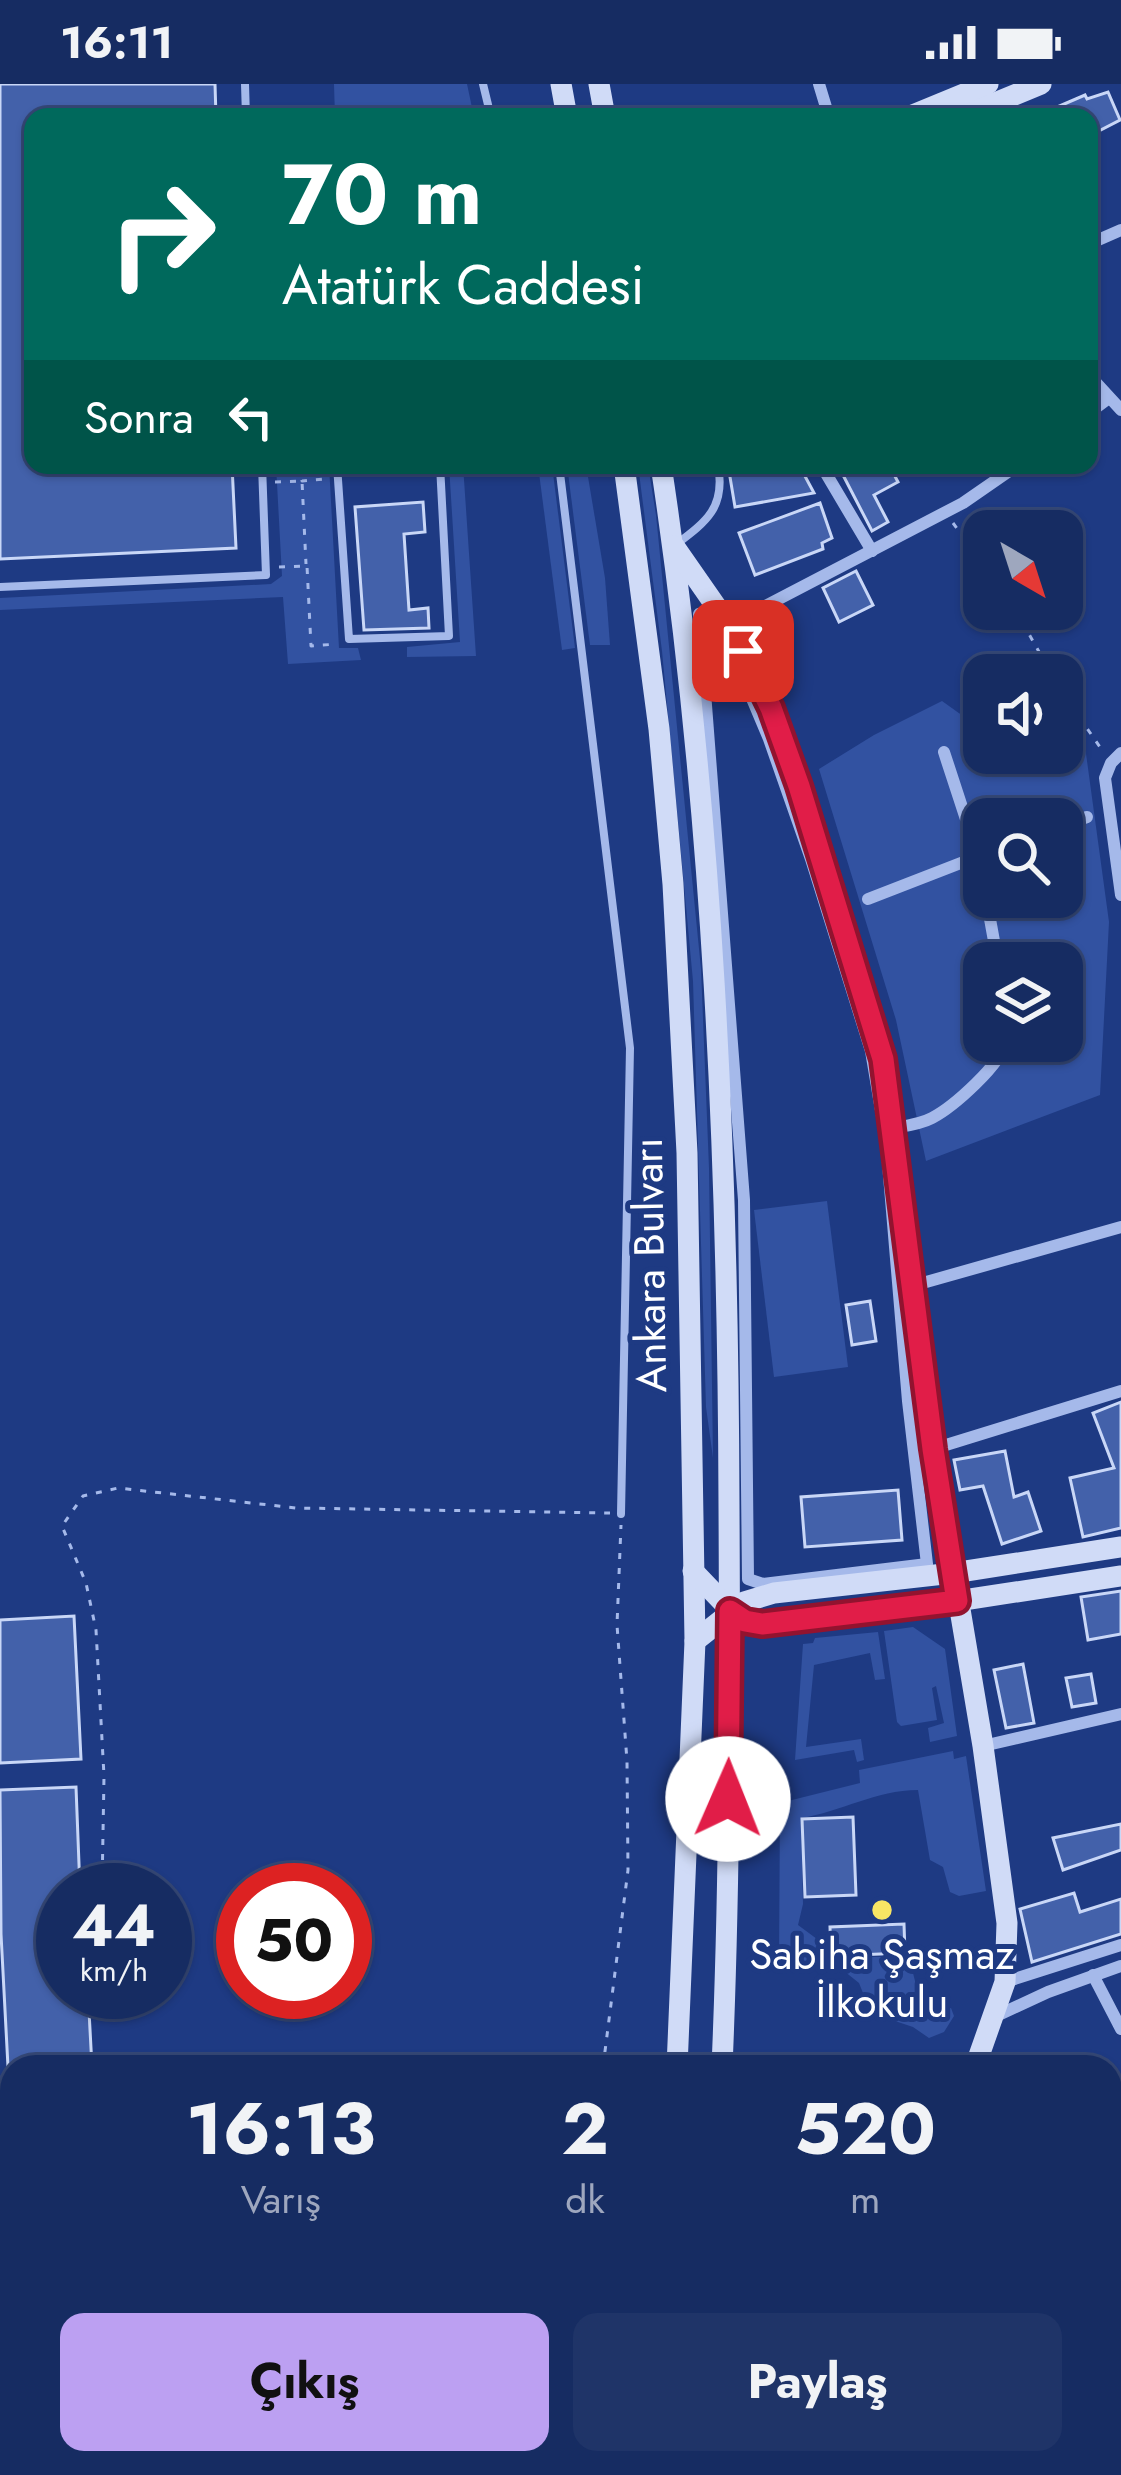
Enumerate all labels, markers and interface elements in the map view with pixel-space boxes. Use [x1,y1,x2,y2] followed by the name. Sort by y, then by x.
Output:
[60,10,173,75] text: 16:11
[282,134,482,256] text: 70 m
[84,156,240,312] icon: right
[282,246,645,324] text: Atatürk Caddesi
[218,384,284,450] icon: left
[84,385,194,450] text: Sonra
[963,510,1083,630] north arrow
[963,510,1083,1062] map controls
[692,600,794,702] pin
[710,618,776,684] icon: arrive
[963,654,1083,774] button: sound
[963,798,1083,918] button: search
[963,942,1083,1062] button: layers
[617,1137,682,1393] street label: Ankara Bulvarı
[665,1736,791,1862] position arrow
[216,1863,372,2019] speed limit sign: 50
[72,1882,156,1969] text: 44
[869,1897,895,1923] marker: Sabiha Şaşmaz İlkokulu
[749,1924,1015,2033] place label: Sabiha Şaşmaz İlkokulu
[80,1949,148,1992] text: km/h
[186,2077,375,2181] text: 16:13
[561,2077,609,2181] text: 2
[795,2077,936,2181] text: 520
[241,2171,321,2228] text: Varış
[565,2171,605,2228] text: dk
[850,2171,880,2228] text: m
[60,2313,549,2451] button: Çıkış
[573,2313,1062,2451] button: Paylaş

